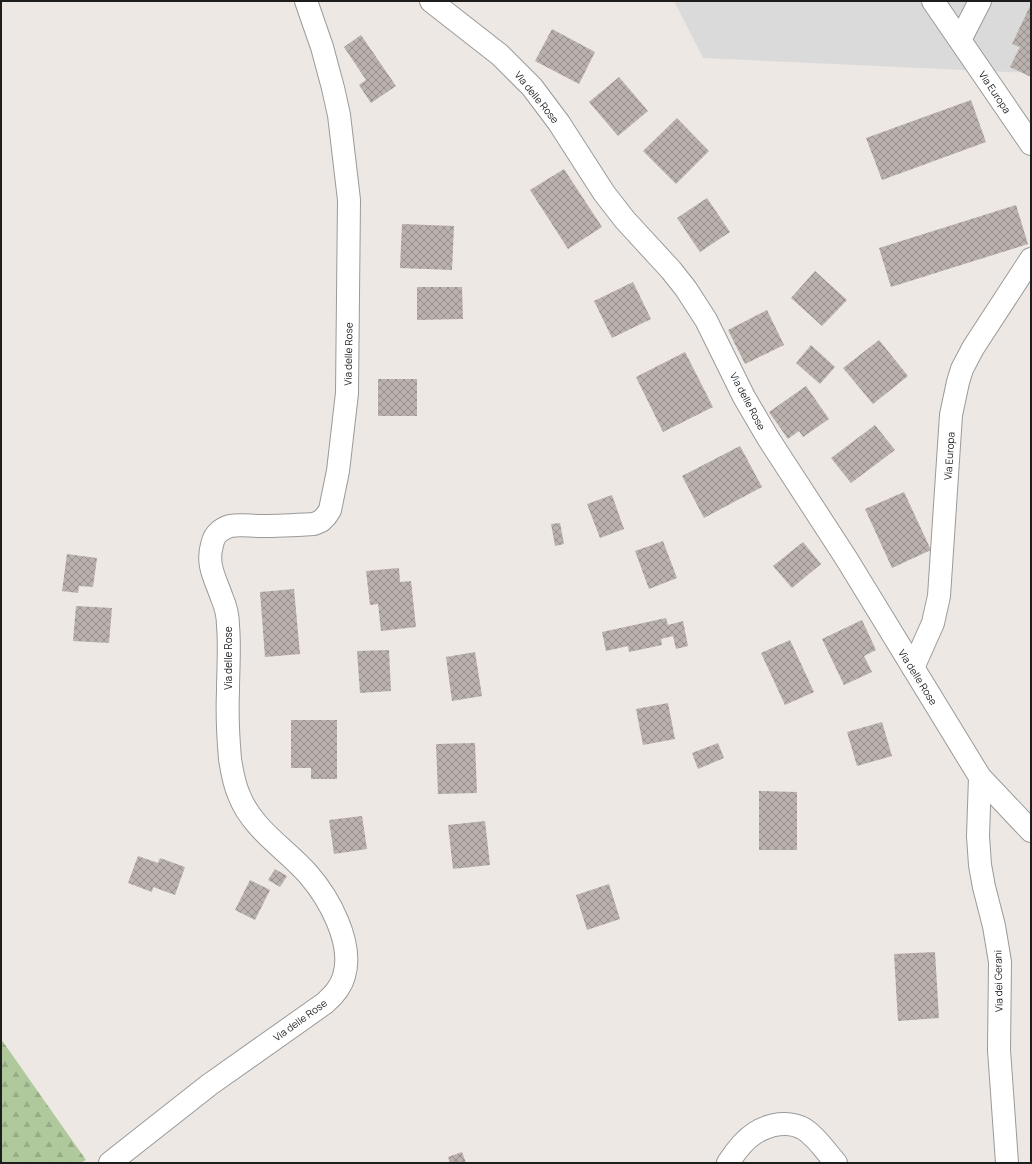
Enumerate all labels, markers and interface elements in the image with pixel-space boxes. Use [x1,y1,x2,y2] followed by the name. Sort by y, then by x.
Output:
[512,68,562,126] street label: Via delle Rose
[976,68,1014,116] street label: Via Europa
[340,322,356,386] street label: Via delle Rose
[727,370,769,432] street label: Via delle Rose
[940,431,958,481] street label: Via Europa
[221,626,235,690] street label: Via delle Rose
[895,646,941,708] street label: Via delle Rose
[990,950,1006,1012] street label: Via dei Gerani
[270,996,330,1044] street label: Via delle Rose

